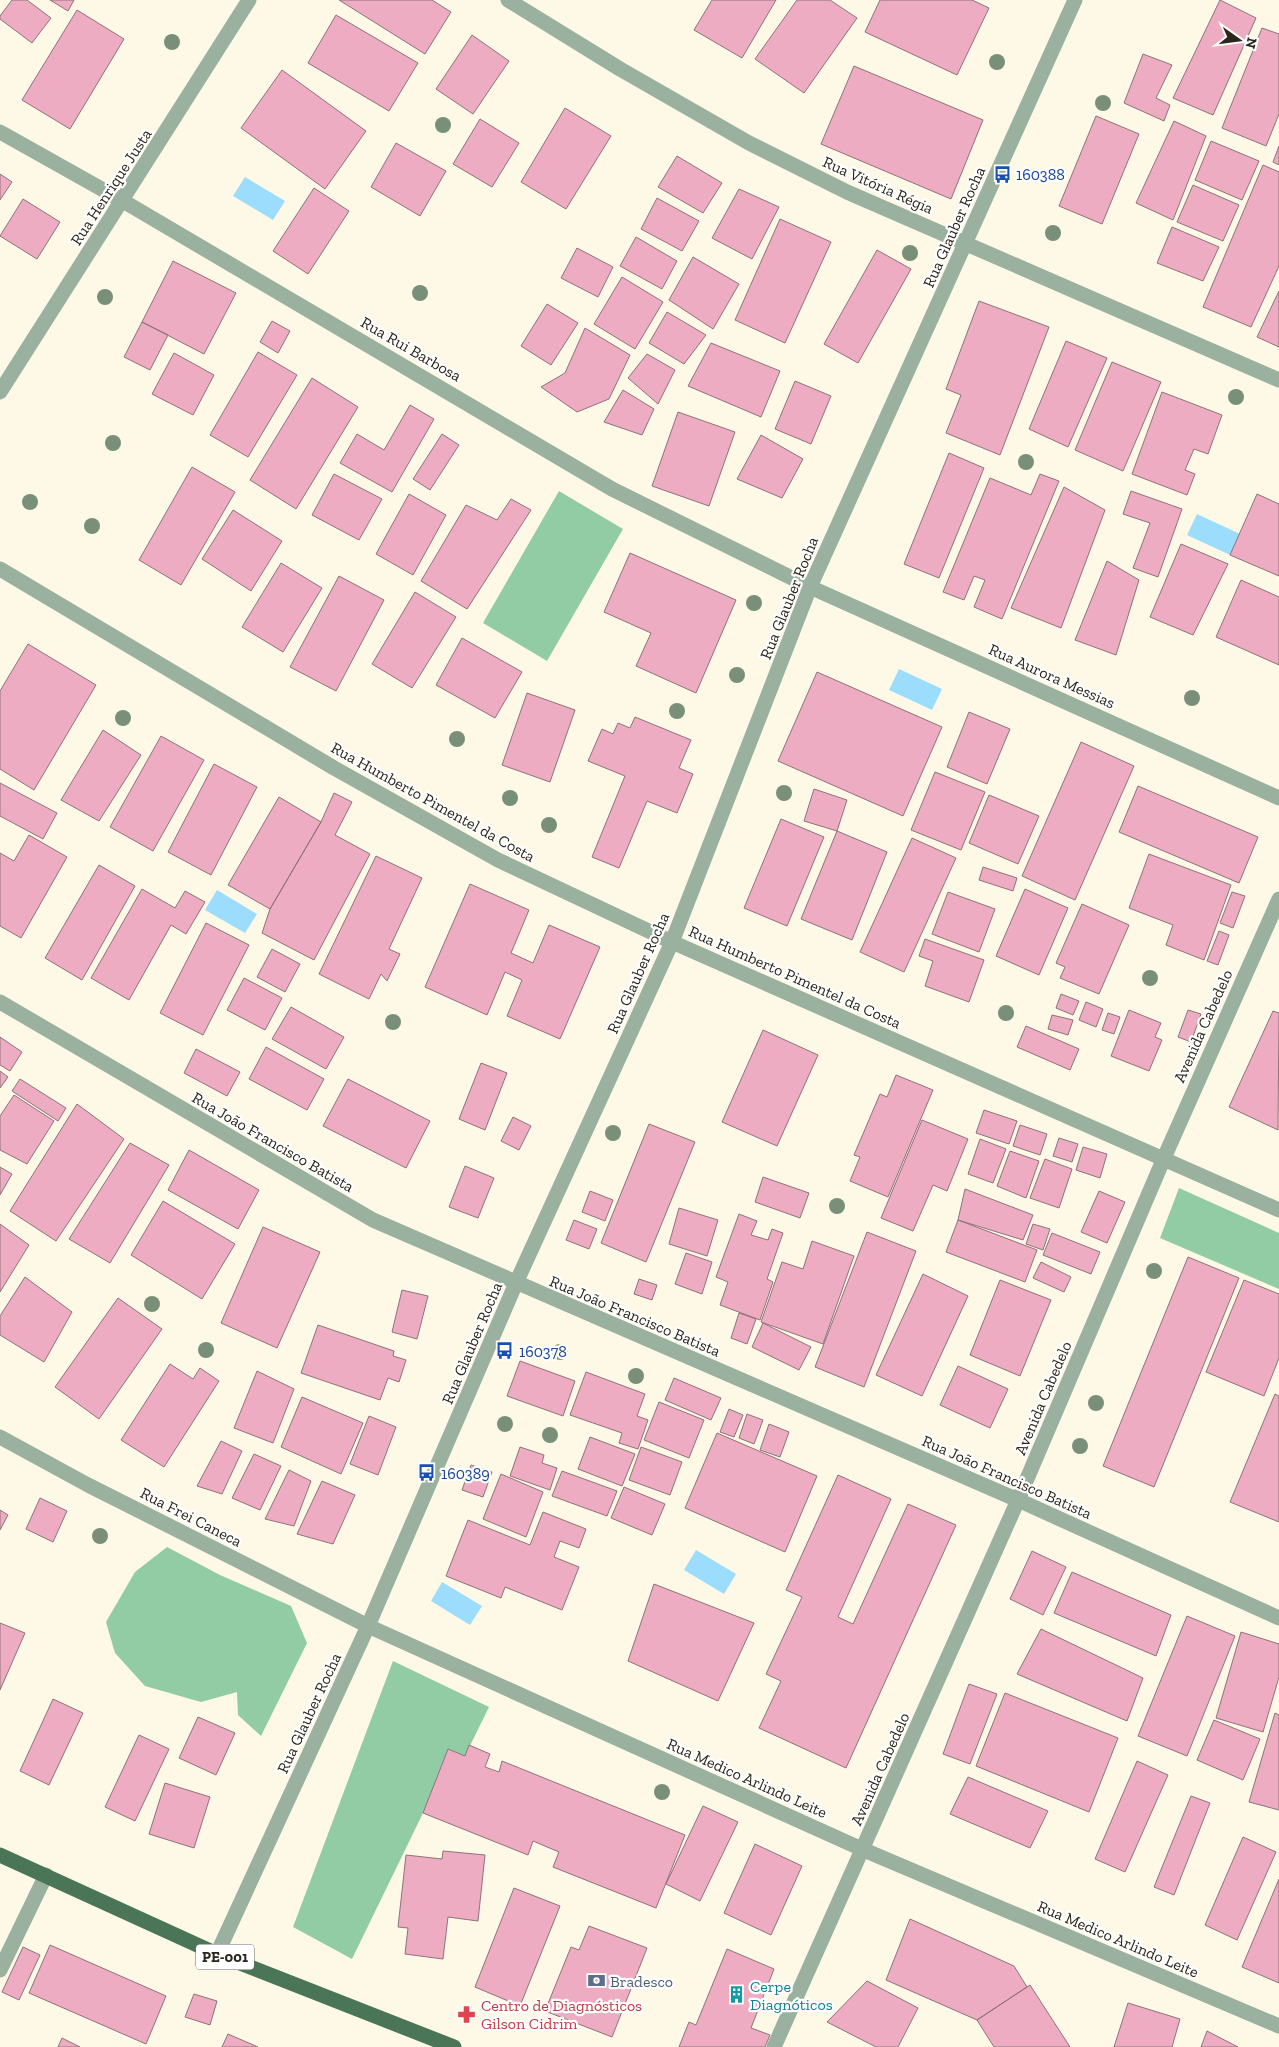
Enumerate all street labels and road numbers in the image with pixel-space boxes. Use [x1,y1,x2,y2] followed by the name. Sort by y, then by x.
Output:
[66,125,156,249] street label: Rua Henrique Justa
[820,152,936,218] street label: Rua Vitória Régia
[919,163,989,290] street label: Rua Glauber Rocha
[357,313,465,386] street label: Rua Rui Barbosa
[756,534,822,662] street label: Rua Glauber Rocha
[986,640,1118,712] street label: Rua Aurora Messias
[328,738,538,866] street label: Rua Humberto Pimentel da Costa
[603,909,673,1036] street label: Rua Glauber Rocha
[686,922,904,1033] street label: Rua Humberto Pimentel da Costa
[1170,967,1236,1085] street label: Avenida Cabedelo
[189,1088,358,1196] street label: Rua João Francisco Batista
[547,1271,724,1361] street label: Rua João Francisco Batista
[438,1279,506,1407] street label: Rua Glauber Rocha
[1010,1338,1076,1458] street label: Avenida Cabedelo
[919,1431,1095,1523] street label: Rua João Francisco Batista
[137,1483,245,1551] street label: Rua Frei Caneca
[273,1650,345,1776] street label: Rua Glauber Rocha
[847,1710,913,1828] street label: Avenida Cabedelo
[664,1734,830,1822] street label: Rua Medico Arlindo Leite
[1035,1896,1201,1982] street label: Rua Medico Arlindo Leite
[196,1944,254,1970] road number: PE-001

